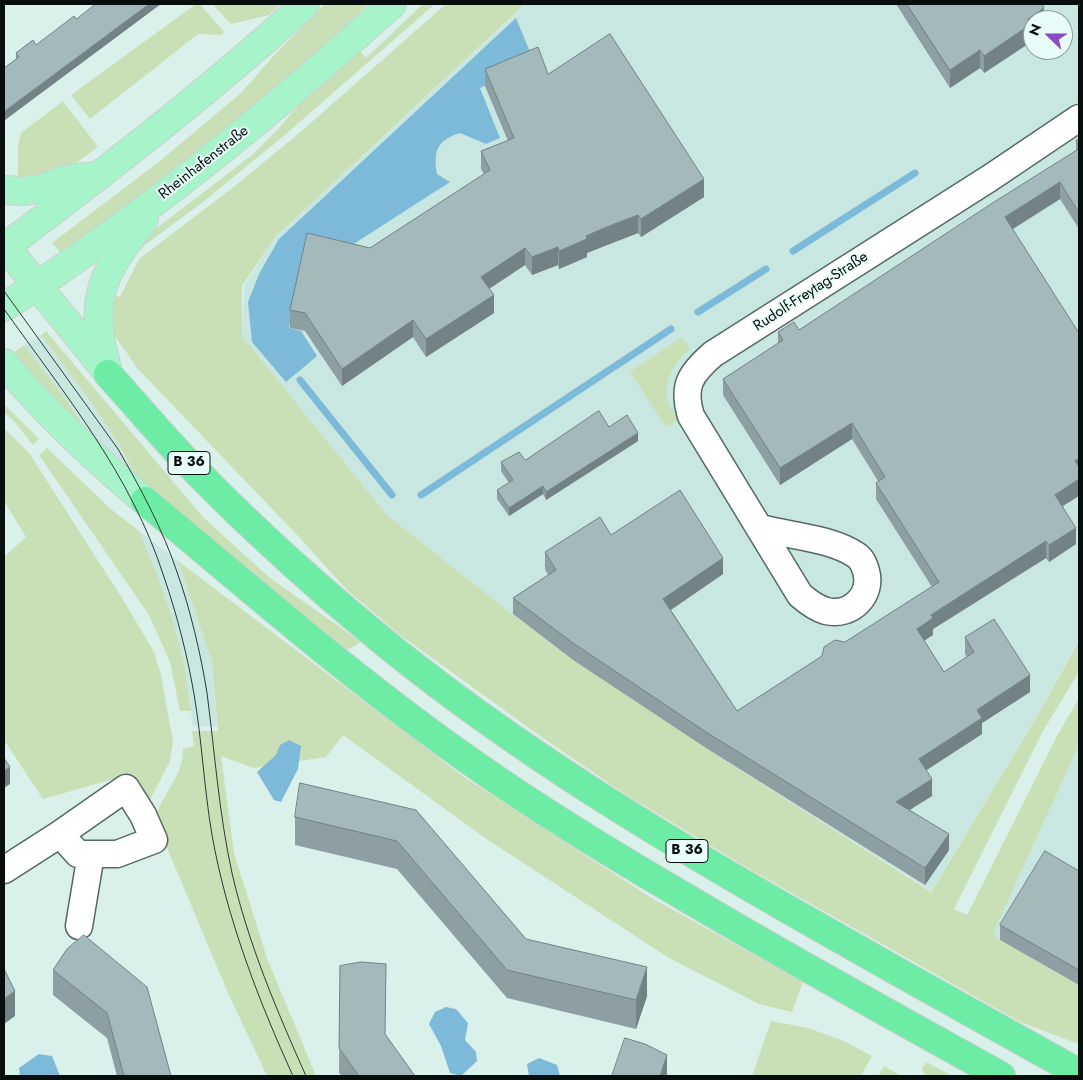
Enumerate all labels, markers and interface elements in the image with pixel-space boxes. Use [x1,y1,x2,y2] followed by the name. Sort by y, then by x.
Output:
[1023,10,1073,60] north arrow
[1024,21,1046,39] text: N
[156,122,252,204] street label: Rheinhafenstraße
[750,248,872,336] street label: Rudolf-Freytag-Straße
[168,452,210,474] road number: B 36
[666,839,708,862] road number: B 36

